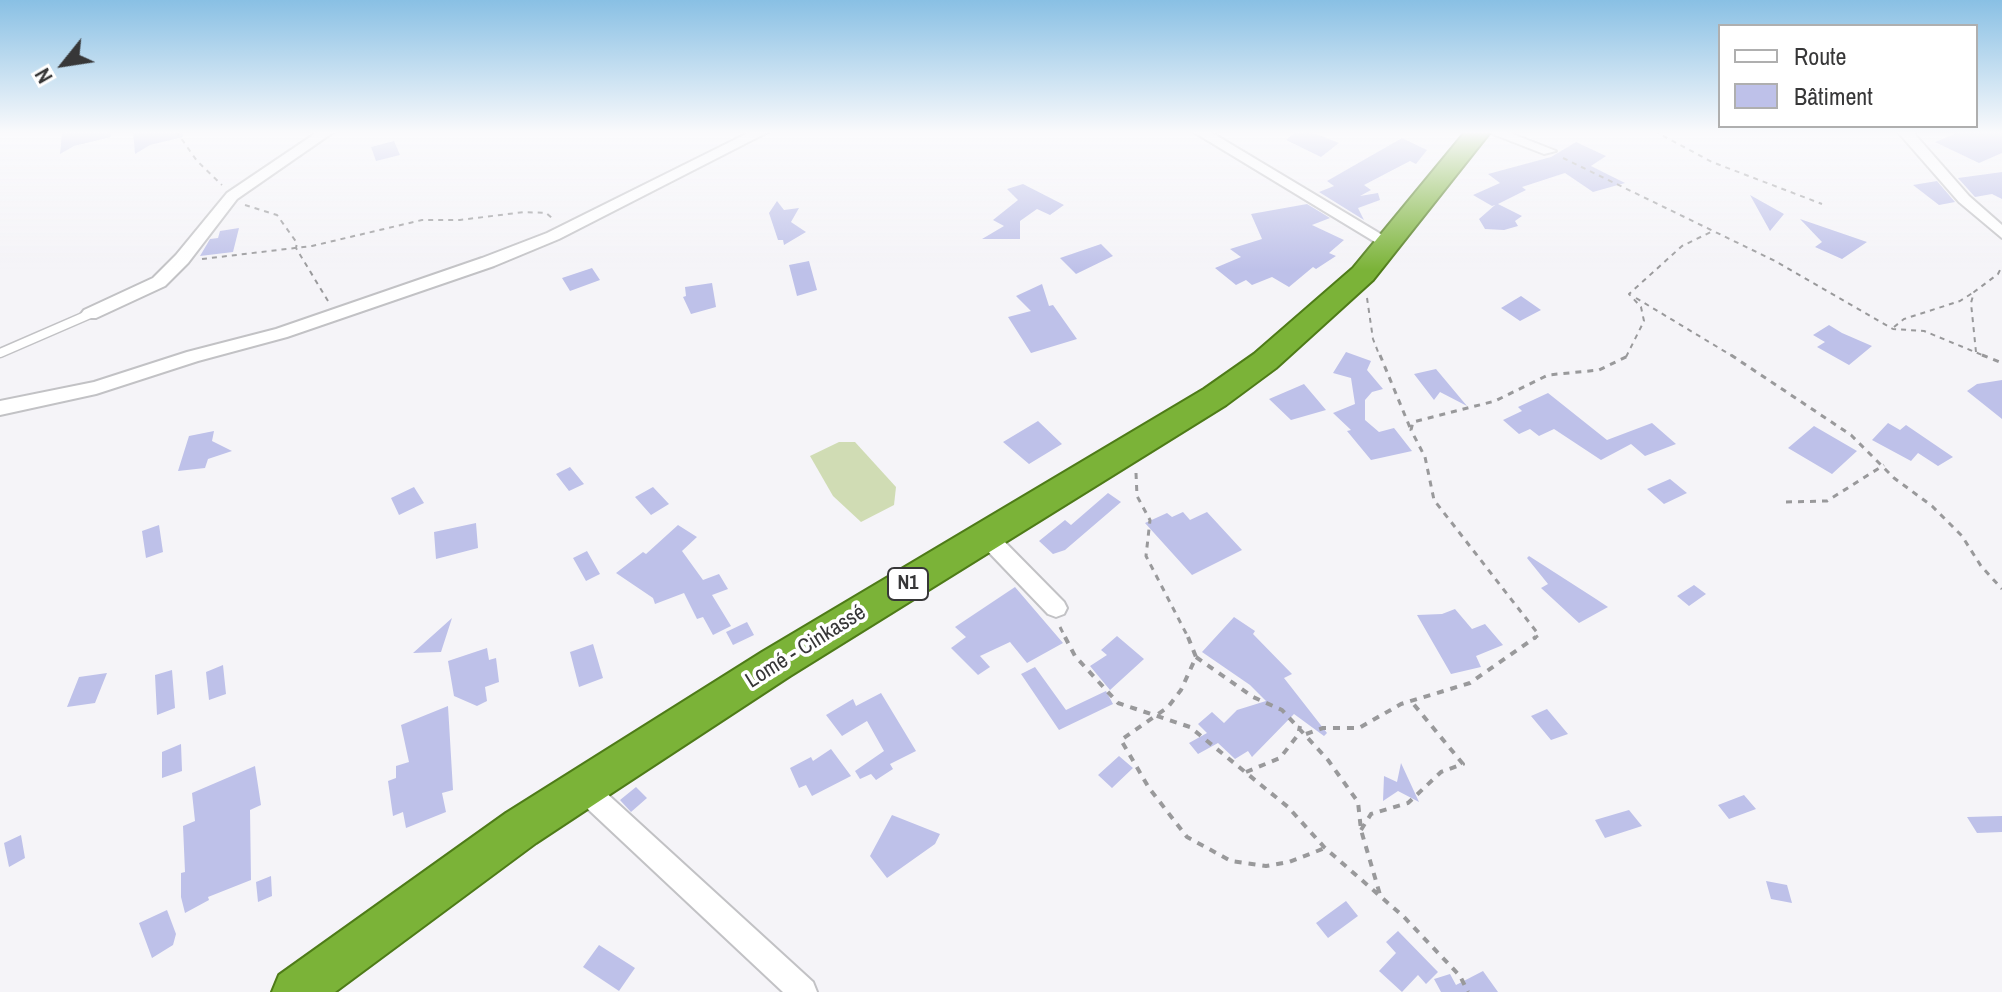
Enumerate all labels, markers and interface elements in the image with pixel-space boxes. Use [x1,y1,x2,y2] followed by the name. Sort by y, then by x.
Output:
[24,24,104,104] north arrow
[1718,24,1978,128] legend
[1794,40,1847,72] text: Route
[27,63,59,89] text: N
[1794,80,1873,112] text: Bâtiment
[888,568,928,600] road number: N1
[741,600,871,694] street label: Lomé - Cinkassé

